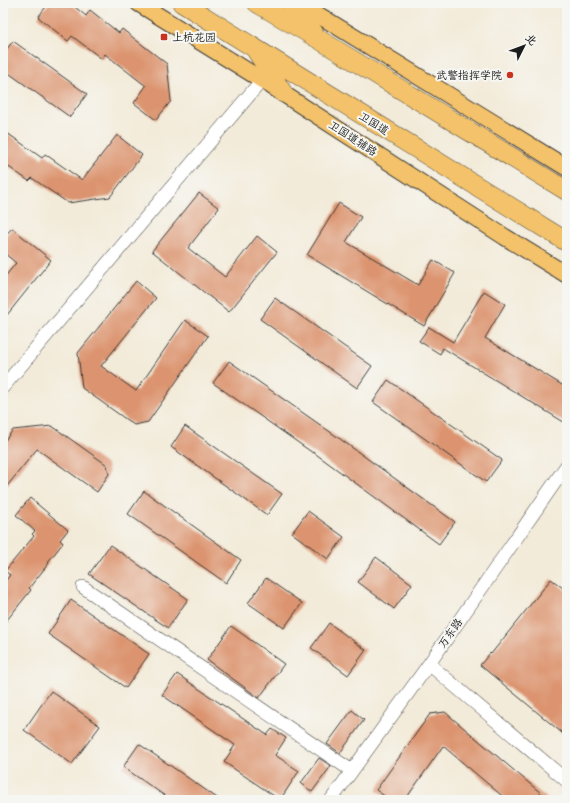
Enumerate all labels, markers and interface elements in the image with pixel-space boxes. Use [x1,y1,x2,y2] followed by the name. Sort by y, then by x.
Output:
[504,26,544,66] north arrow
[172,31,216,44] place label: 上杭花园
[523,31,540,48] text: 北
[159,32,169,42] marker: 上杭花园
[436,69,502,82] place label: 武警指挥学院
[505,70,515,80] marker: 武警指挥学院
[356,109,391,138] street label: 卫国道
[326,118,379,159] street label: 卫国道辅路
[436,616,465,651] street label: 万东路

